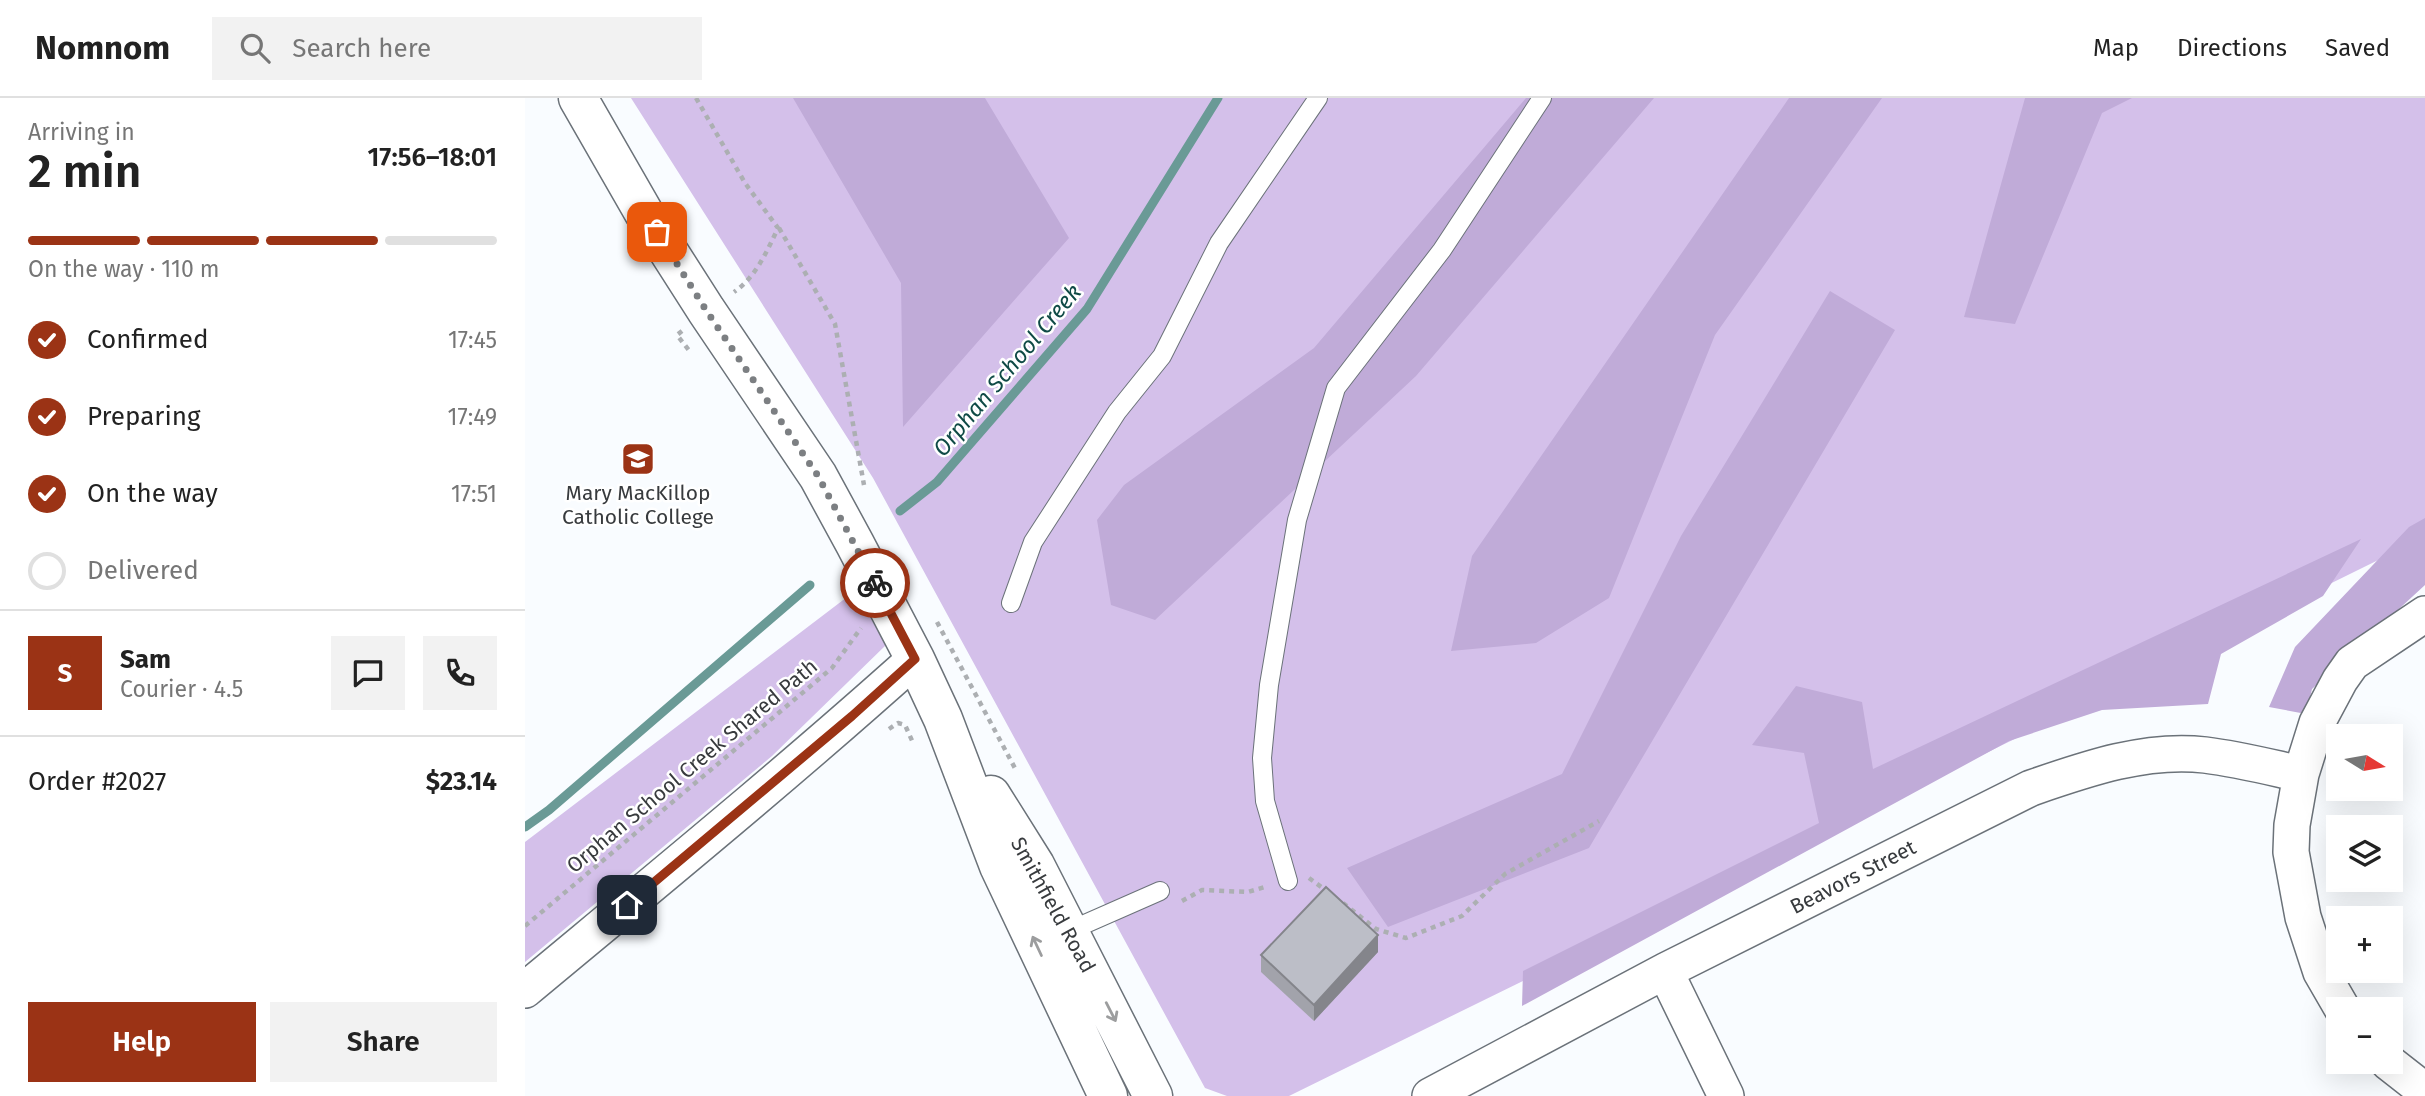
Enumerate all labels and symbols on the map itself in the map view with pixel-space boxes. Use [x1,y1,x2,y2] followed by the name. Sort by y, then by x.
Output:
[627,202,687,262] pin
[927,278,1087,462] water label: Orphan School Creek
[619,440,657,478] school or university icon: Mary MacKillop Catholic College
[562,480,714,530] place label: Mary MacKillop Catholic College
[840,548,910,618] courier
[561,653,823,879] street label: Orphan School Creek Shared Path
[2326,724,2403,802] north arrow
[1005,832,1101,978] street label: Smithfield Road
[1786,834,1921,920] street label: Beavors Street
[597,875,657,935] pin
[1030,936,1043,957] one-way arrow
[1105,1001,1118,1022] one-way arrow

